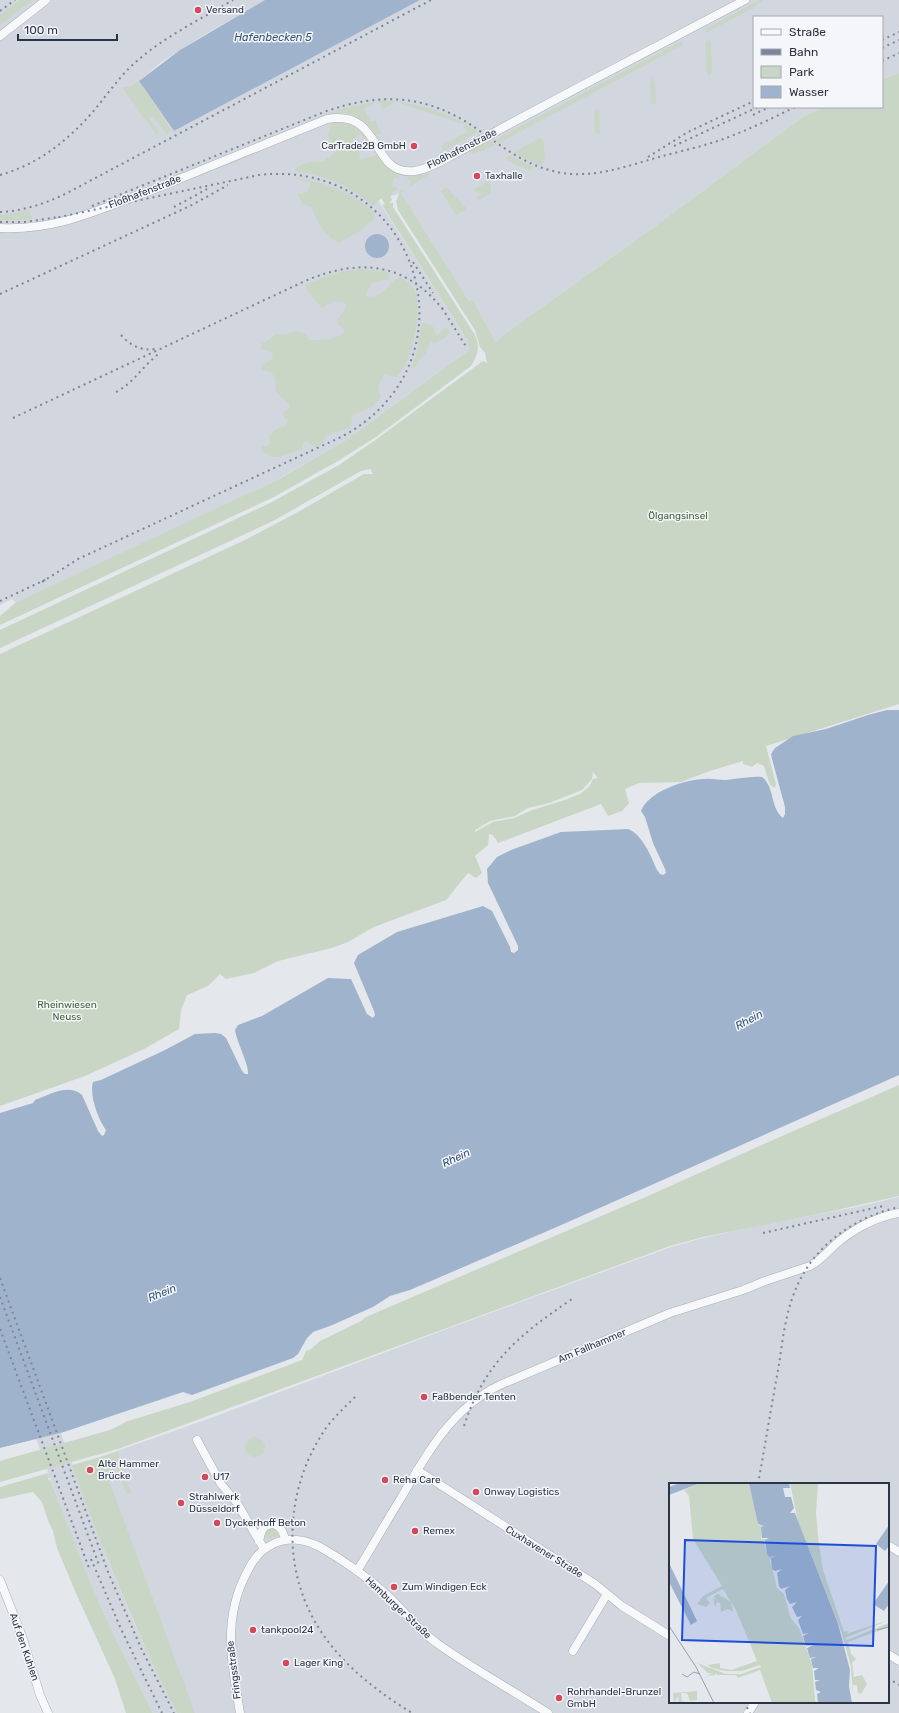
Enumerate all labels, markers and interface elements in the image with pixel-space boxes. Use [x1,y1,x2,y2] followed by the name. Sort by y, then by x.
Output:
[206,4,244,16] place label: Versand
[193,5,203,15] marker: Versand
[18,16,117,42] scale bar
[753,16,883,108] legend
[24,23,58,37] text: 100 m
[789,25,826,39] text: Straße
[234,31,312,44] water label: Hafenbecken 5
[789,45,818,59] text: Bahn
[789,65,815,79] text: Park
[789,85,829,99] text: Wasser
[425,126,499,172] street label: Floßhafenstraße
[321,140,406,152] place label: CarTrade2B GmbH
[409,141,419,151] marker: CarTrade2B GmbH
[485,170,523,182] place label: Taxhalle
[472,171,482,181] marker: Taxhalle
[107,173,183,211] street label: Floßhafenstraße
[648,510,708,522] park label: Ölgangsinsel
[37,999,97,1023] park label: Rheinwiesen Neuss
[733,1007,765,1033] water label: Rhein
[440,1146,472,1170] water label: Rhein
[146,1281,178,1305] water label: Rhein
[556,1326,628,1366] street label: Am Fallhammer
[432,1391,516,1403] place label: Faßbender Tenten
[419,1392,429,1402] marker: Faßbender Tenten
[98,1458,159,1482] place label: Alte Hammer Brücke
[85,1465,95,1475] marker: Alte Hammer Brücke
[213,1471,229,1483] place label: U17
[200,1472,210,1482] marker: U17
[393,1474,441,1486] place label: Reha Care
[380,1475,390,1485] marker: Reha Care
[669,1483,889,1703] inset map
[484,1486,559,1498] place label: Onway Logistics
[471,1487,481,1497] marker: Onway Logistics
[189,1491,240,1515] place label: Strahlwerk Düsseldorf
[176,1498,186,1508] marker: Strahlwerk Düsseldorf
[225,1517,306,1529] place label: Dyckerhoff Beton
[212,1518,222,1528] marker: Dyckerhoff Beton
[503,1523,585,1581] street label: Cuxhavener Straße
[423,1525,455,1537] place label: Remex
[410,1526,420,1536] marker: Remex
[363,1574,434,1642] street label: Hamburger Straße
[402,1581,487,1593] place label: Zum Windigen Eck
[389,1582,399,1592] marker: Zum Windigen Eck
[7,1612,41,1682] street label: Auf den Kuhlen
[261,1624,314,1636] place label: tankpool24
[248,1625,258,1635] marker: tankpool24
[224,1640,244,1700] street label: Fringsstraße
[294,1657,343,1669] place label: Lager King
[281,1658,291,1668] marker: Lager King
[567,1686,661,1710] place label: Rohrhandel-Brunzel GmbH
[554,1693,564,1703] marker: Rohrhandel-Brunzel GmbH

